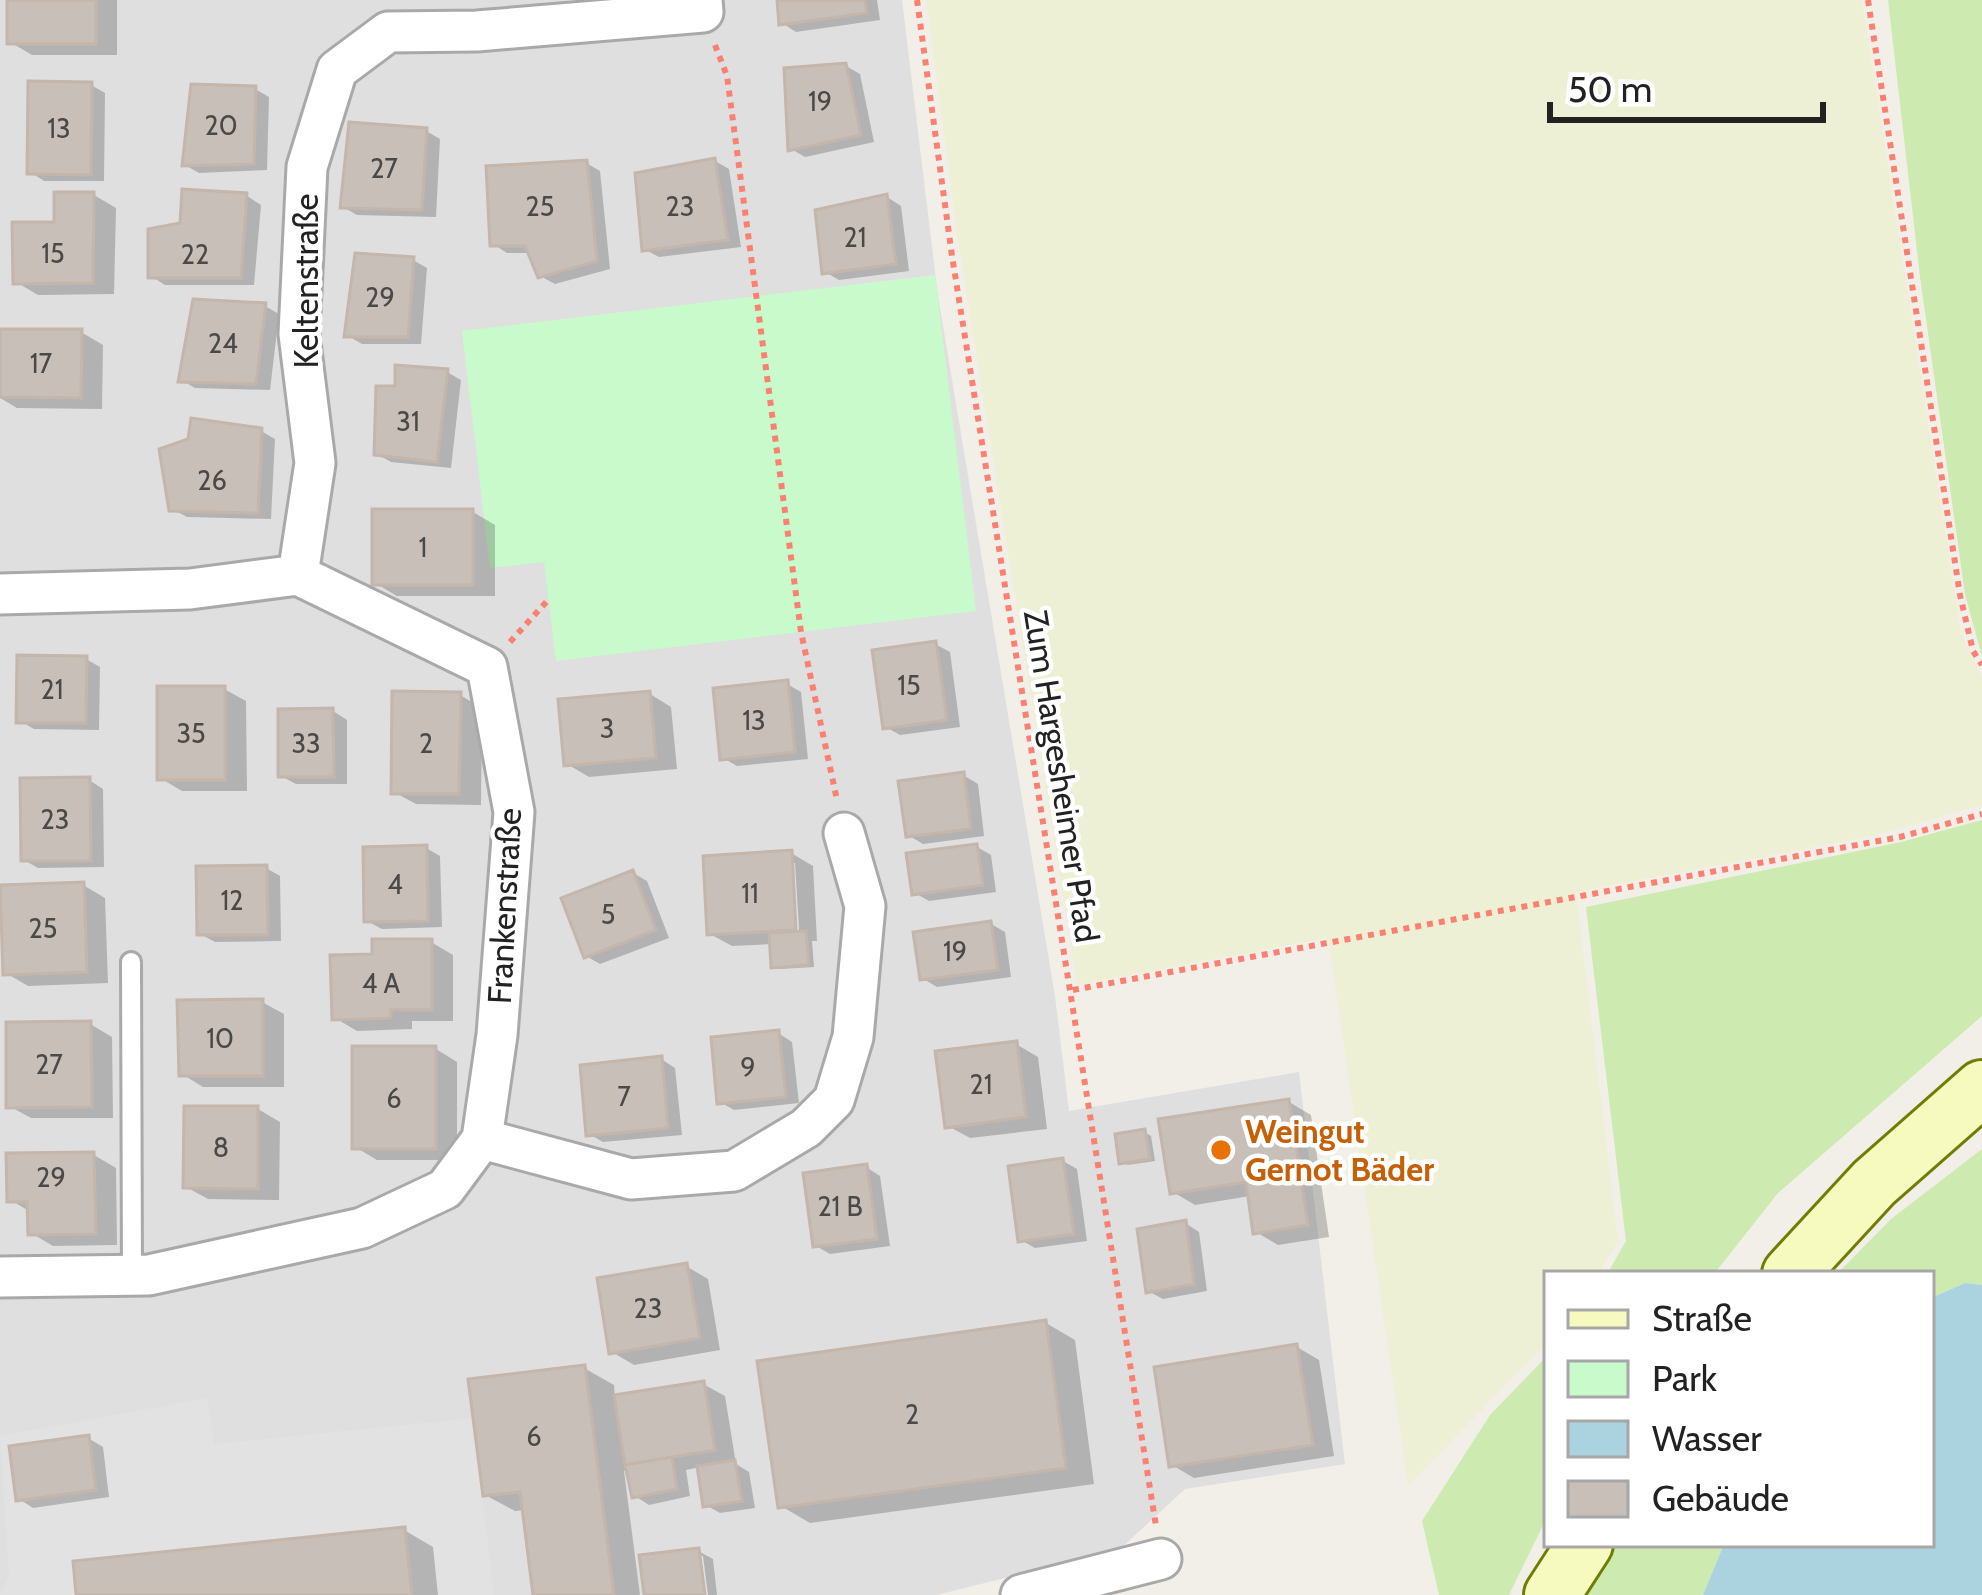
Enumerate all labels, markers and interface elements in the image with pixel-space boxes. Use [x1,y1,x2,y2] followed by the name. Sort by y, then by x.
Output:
[1550,48,1823,122] scale bar
[1568,67,1652,111] text: 50 m
[808,85,832,118] house number: 19
[205,109,238,142] house number: 20
[47,112,71,145] house number: 13
[370,152,398,185] house number: 27
[526,190,554,223] house number: 25
[666,190,694,223] house number: 23
[286,194,326,369] street label: Keltenstraße
[844,221,866,254] house number: 21
[41,237,65,270] house number: 15
[181,238,209,271] house number: 22
[365,281,395,314] house number: 29
[208,327,238,360] house number: 24
[30,347,53,380] house number: 17
[396,405,420,438] house number: 31
[197,464,227,497] house number: 26
[419,531,427,564] house number: 1
[1016,607,1108,945] street label: Zum Hargesheimer Pfad
[897,669,921,702] house number: 15
[41,673,63,706] house number: 21
[742,704,766,737] house number: 13
[600,712,614,745] house number: 3
[176,717,206,750] house number: 35
[291,727,321,760] house number: 33
[419,727,433,760] house number: 2
[41,803,69,836] house number: 23
[479,807,529,1005] street label: Frankenstraße
[387,868,403,901] house number: 4
[741,877,759,910] house number: 11
[221,884,243,917] house number: 12
[601,898,615,931] house number: 5
[29,912,57,945] house number: 25
[943,935,967,968] house number: 19
[362,967,401,1000] house number: 4 A
[206,1022,234,1055] house number: 10
[35,1048,63,1081] house number: 27
[740,1051,756,1084] house number: 9
[970,1068,992,1101] house number: 21
[617,1080,631,1113] house number: 7
[386,1082,402,1115] house number: 6
[1245,1111,1434,1189] place label: Weingut Gernot Bäder
[213,1131,229,1164] house number: 8
[1208,1137,1234,1163] marker: Weingut Gernot Bäder
[36,1161,66,1194] house number: 29
[817,1190,863,1223] house number: 21 B
[1544,1271,1934,1547] legend
[634,1292,662,1325] house number: 23
[1652,1296,1752,1340] text: Straße
[1652,1356,1718,1400] text: Park
[905,1398,919,1431] house number: 2
[1652,1416,1762,1460] text: Wasser
[526,1420,542,1453] house number: 6
[1652,1476,1789,1520] text: Gebäude

